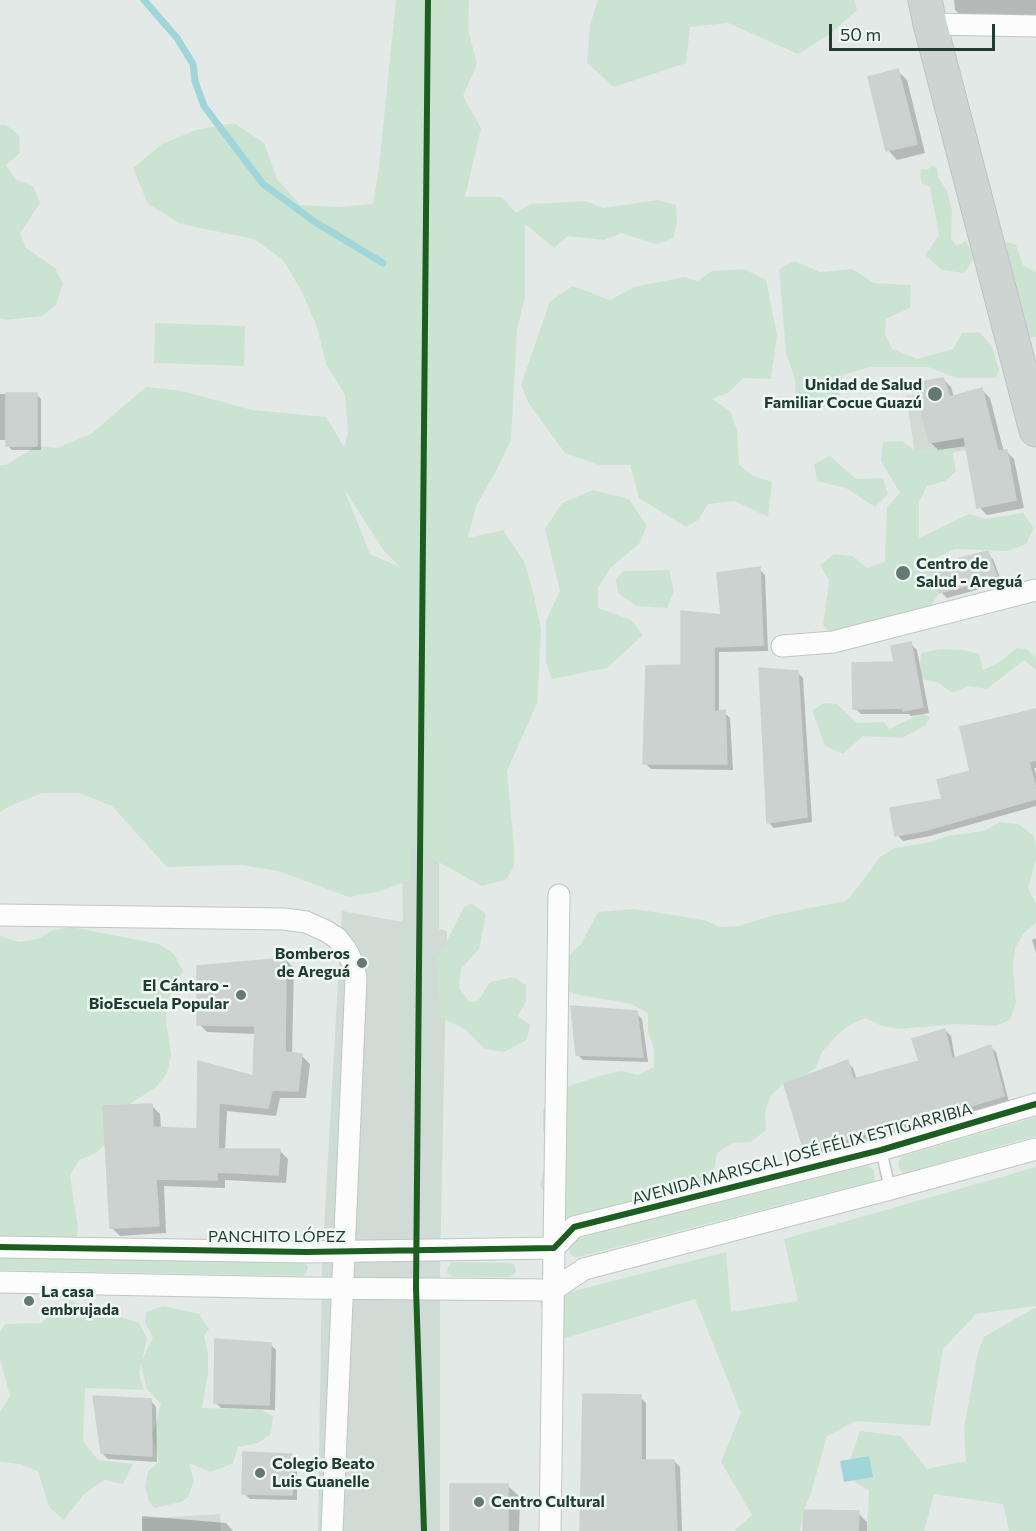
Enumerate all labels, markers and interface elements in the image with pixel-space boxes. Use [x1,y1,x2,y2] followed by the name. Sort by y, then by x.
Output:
[832,12,998,50] scale bar
[840,23,881,45] text: 50 m
[764,375,922,413] place label: Unidad de Salud Familiar Cocue Guazú
[926,385,944,403] marker: Unidad de Salud Familiar Cocue Guazú
[916,554,1022,592] place label: Centro de Salud - Areguá
[894,564,912,582] marker: Centro de Salud - Areguá
[275,944,350,982] place label: Bomberos de Areguá
[355,956,369,970] marker: Bomberos de Areguá
[89,976,229,1014] place label: El Cántaro - BioEscuela Popular
[234,988,248,1002] marker: El Cántaro - BioEscuela Popular
[630,1099,974,1209] street label: AVENIDA MARISCAL JOSÉ FÉLIX ESTIGARRIBIA
[208,1227,346,1247] street label: PANCHITO LÓPEZ
[41,1282,119,1320] place label: La casa embrujada
[22,1294,36,1308] marker: La casa embrujada
[272,1454,375,1492] place label: Colegio Beato Luis Guanelle
[253,1466,267,1480] marker: Colegio Beato Luis Guanelle
[491,1492,605,1512] place label: Centro Cultural
[472,1495,486,1509] marker: Centro Cultural

